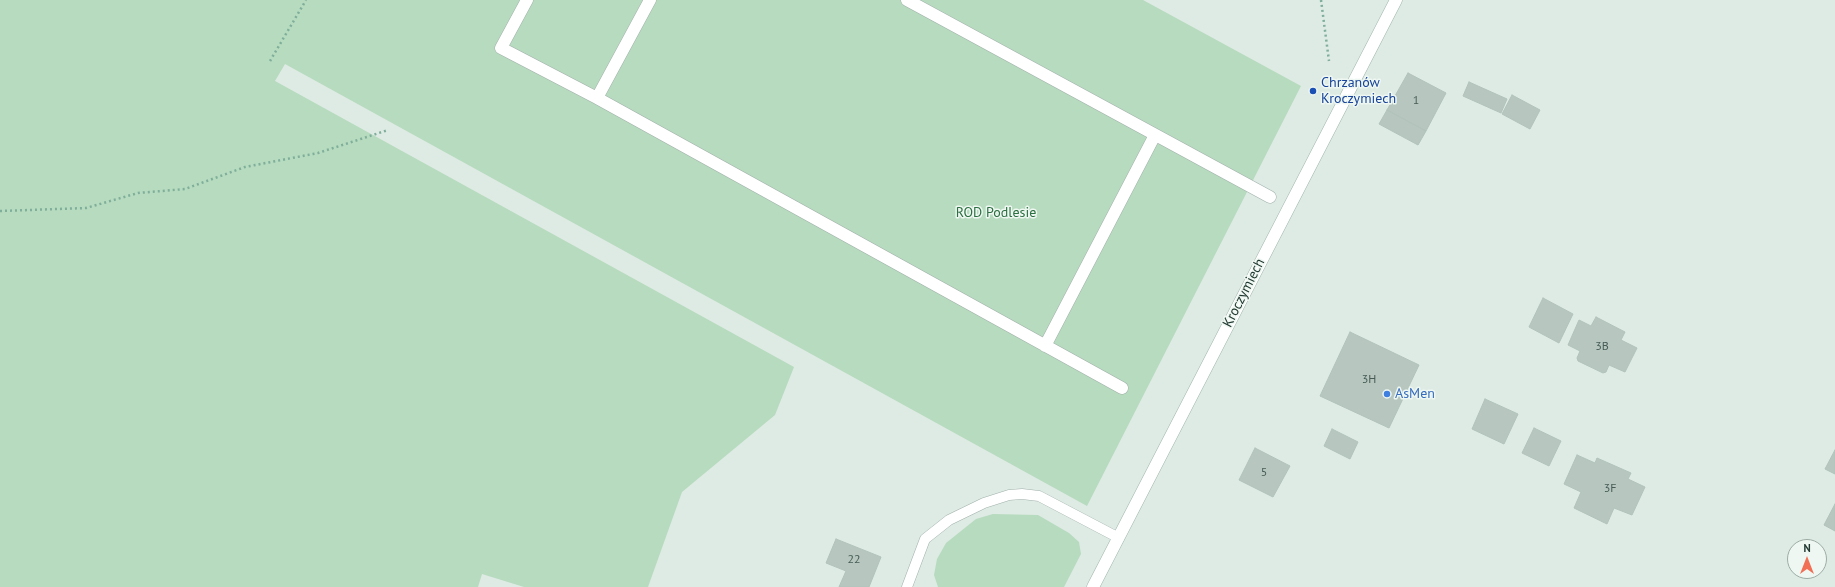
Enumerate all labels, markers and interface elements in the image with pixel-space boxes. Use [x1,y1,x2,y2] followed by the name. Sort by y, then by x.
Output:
[1321,75,1396,108] place label: Chrzanów Kroczymiech
[1308,86,1318,96] marker: Chrzanów Kroczymiech
[1413,94,1419,108] house number: 1
[956,205,1036,221] park label: ROD Podlesie
[1219,256,1269,330] street label: Kroczymiech
[1595,340,1609,354] house number: 3B
[1362,373,1376,387] house number: 3H
[1395,386,1435,402] place label: AsMen
[1382,389,1392,399] marker: AsMen
[1261,466,1267,480] house number: 5
[1604,482,1616,496] house number: 3F
[1787,539,1827,579] north arrow
[1803,541,1811,555] text: N
[847,553,861,567] house number: 22

